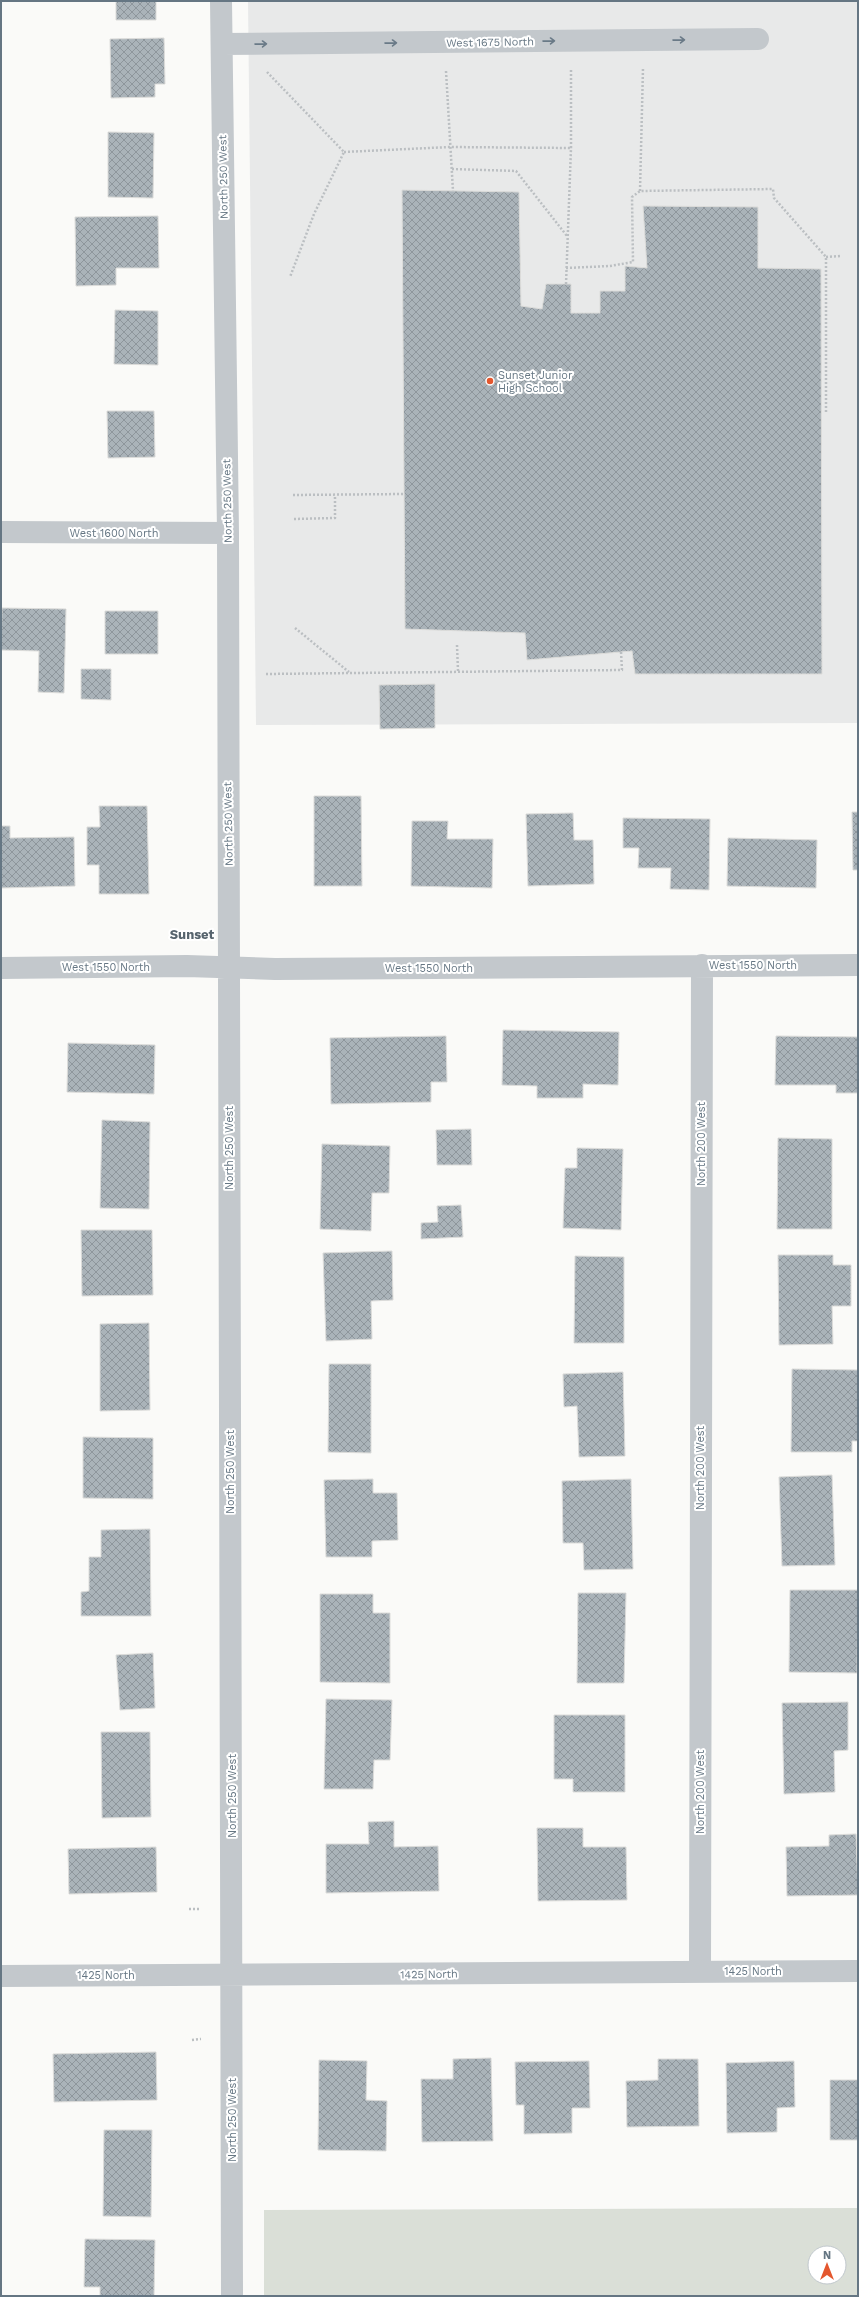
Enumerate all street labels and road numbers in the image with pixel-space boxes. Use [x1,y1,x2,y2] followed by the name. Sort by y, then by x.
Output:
[446,35,534,50] street label: West 1675 North
[216,134,231,219] street label: North 250 West
[220,458,235,543] street label: North 250 West
[69,527,159,540] street label: West 1600 North
[221,781,236,866] street label: North 250 West
[709,959,797,972] street label: West 1550 North
[62,961,150,974] street label: West 1550 North
[385,962,473,975] street label: West 1550 North
[695,1101,708,1186] street label: North 200 West
[223,1106,236,1190] street label: North 250 West
[694,1425,707,1510] street label: North 200 West
[224,1430,237,1514] street label: North 250 West
[694,1749,707,1834] street label: North 200 West
[226,1754,239,1838] street label: North 250 West
[724,1965,782,1978] street label: 1425 North
[400,1967,458,1982] street label: 1425 North
[77,1969,135,1982] street label: 1425 North
[226,2078,239,2162] street label: North 250 West

